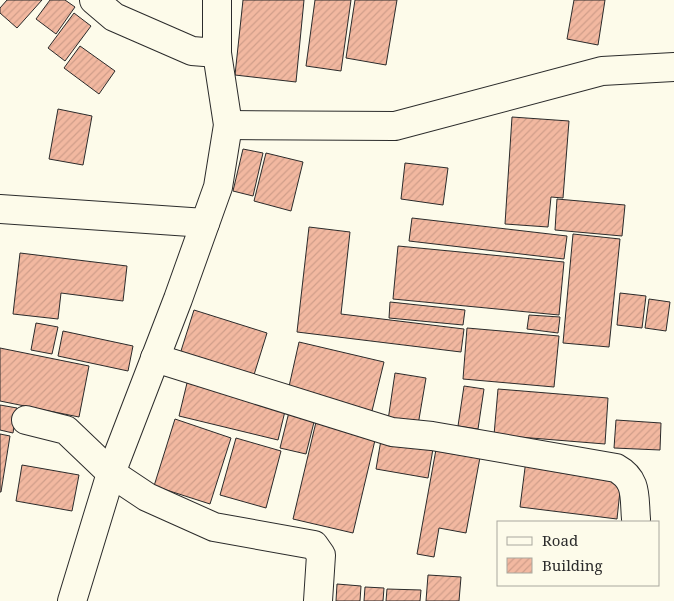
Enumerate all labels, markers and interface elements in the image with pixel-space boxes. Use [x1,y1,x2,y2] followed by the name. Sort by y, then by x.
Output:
[497,521,659,586] legend
[542,530,578,550] text: Road
[542,555,603,575] text: Building

